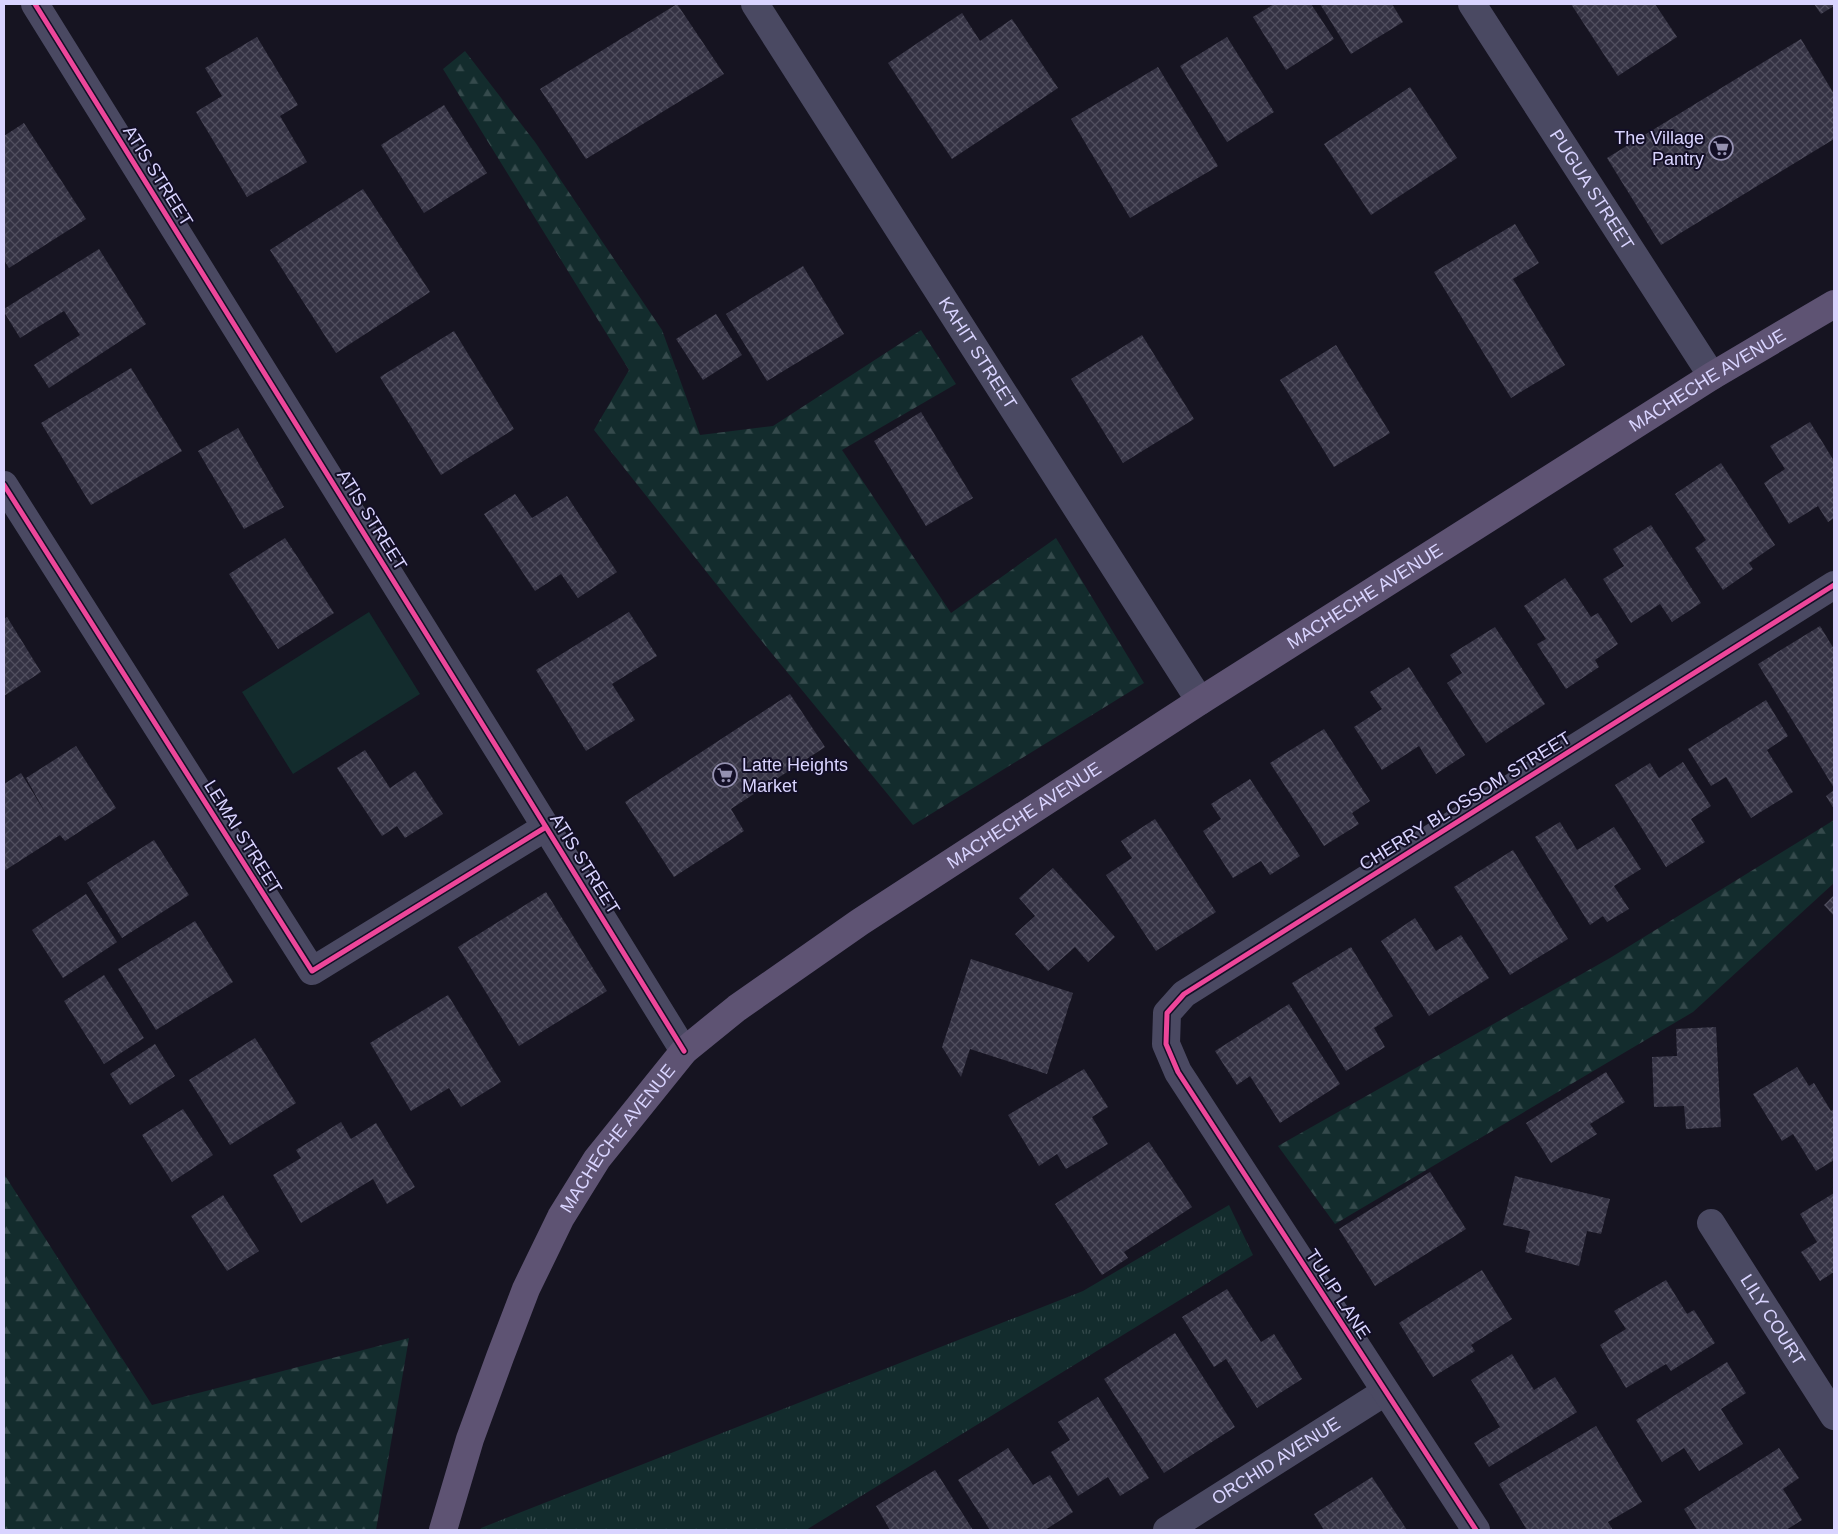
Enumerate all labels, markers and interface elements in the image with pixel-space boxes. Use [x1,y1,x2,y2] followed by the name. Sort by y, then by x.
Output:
[119,122,197,230] street label: ATIS STREET
[1546,126,1638,254] street label: PUGUA STREET
[1614,128,1704,169] place label: The Village Pantry
[1708,135,1734,161] supermarket icon: The Village Pantry
[935,293,1021,413] street label: KAHIT STREET
[1625,325,1789,436] street label: MACHECHE AVENUE
[333,466,411,574] street label: ATIS STREET
[1283,540,1446,653] street label: MACHECHE AVENUE
[1356,727,1574,874] street label: CHERRY BLOSSOM STREET
[742,755,848,796] place label: Latte Heights Market
[943,758,1105,873] street label: MACHECHE AVENUE
[712,762,738,788] supermarket icon: Latte Heights Market
[200,777,286,897] street label: LEMAI STREET
[546,810,624,918] street label: ATIS STREET
[556,1060,679,1216] street label: MACHECHE AVENUE
[1302,1245,1374,1343] street label: TULIP LANE
[1736,1271,1809,1369] street label: LILY COURT
[1208,1413,1344,1509] street label: ORCHID AVENUE

